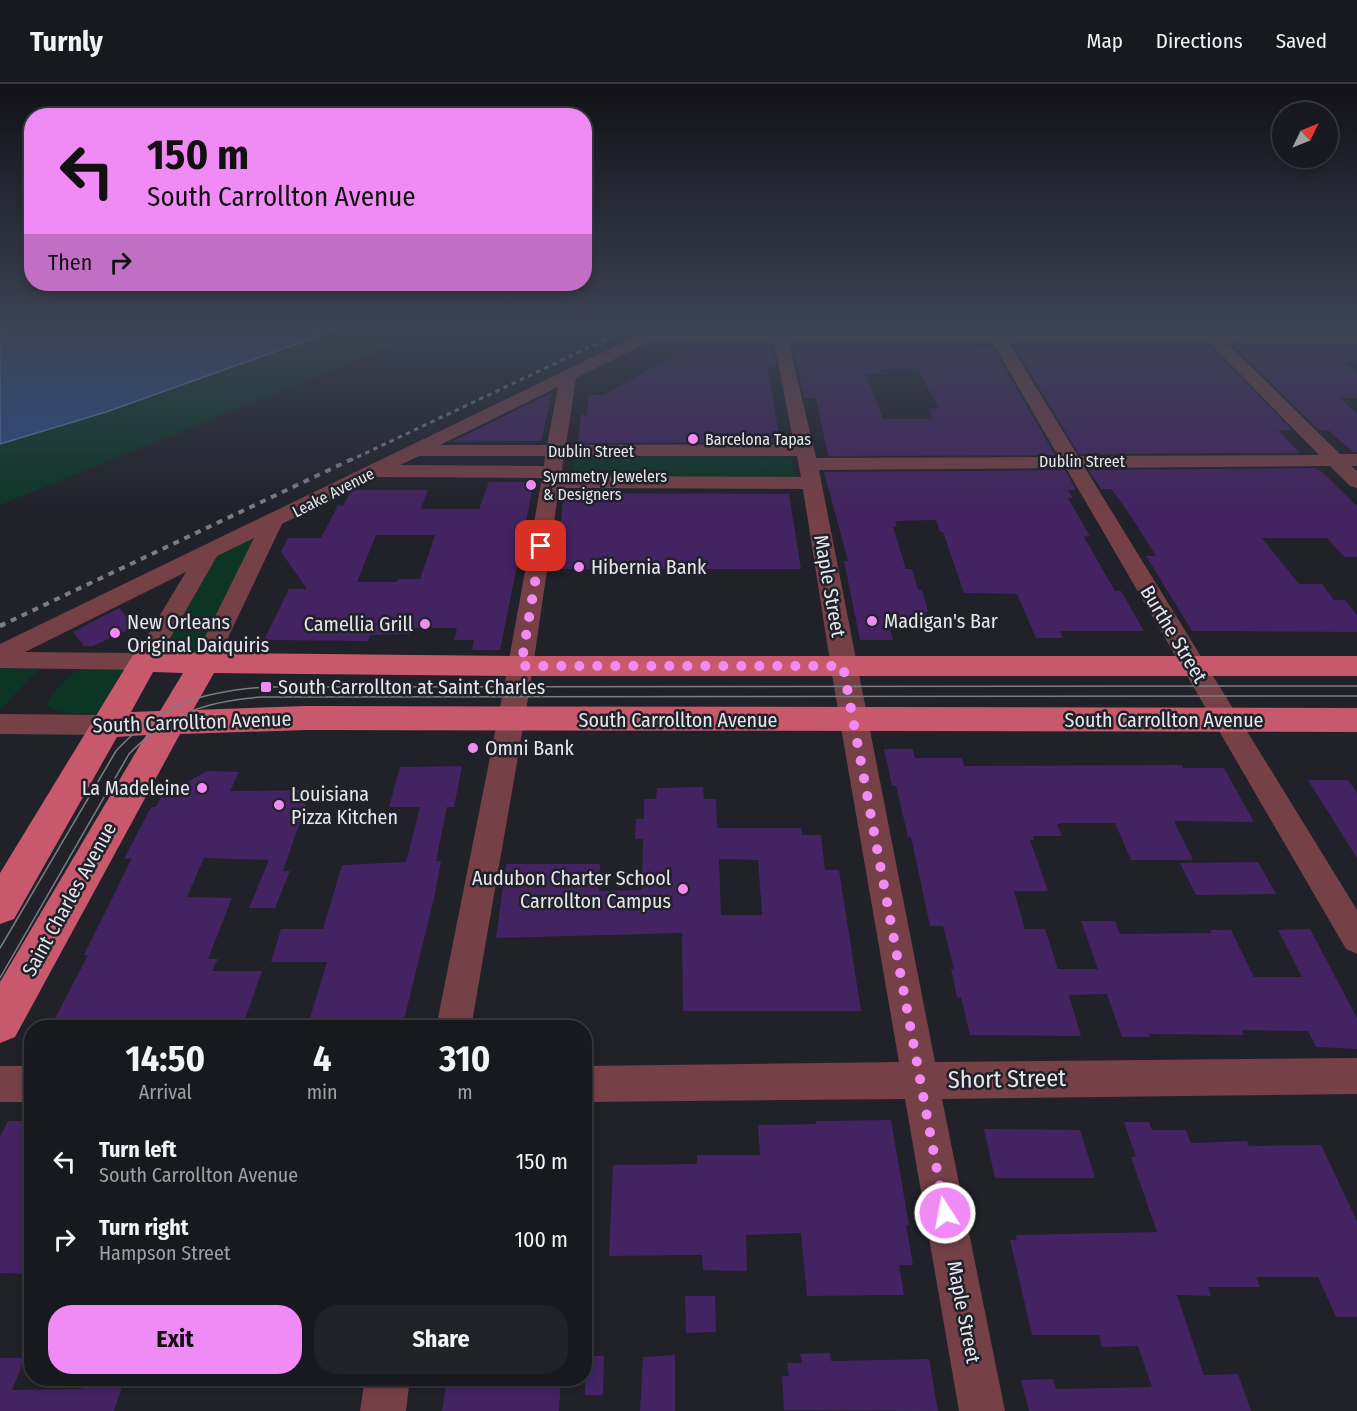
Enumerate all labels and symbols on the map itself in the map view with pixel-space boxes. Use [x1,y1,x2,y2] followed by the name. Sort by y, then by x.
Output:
[1272,102,1338,168] north arrow
[705,430,811,449] place label: Barcelona Tapas
[686,432,700,446] marker: Barcelona Tapas
[548,442,635,461] street label: Dublin Street
[1039,452,1126,471] street label: Dublin Street
[289,464,377,521] street label: Leake Avenue
[543,467,667,504] place label: Symmetry Jewelers & Designers
[524,478,538,492] marker: Symmetry Jewelers & Designers
[515,520,566,571] pin
[809,533,851,640] street label: Maple Street
[591,555,707,579] place label: Hibernia Bank
[572,560,586,574] marker: Hibernia Bank
[1136,581,1213,687] street label: Burthe Street
[884,609,998,633] place label: Madigan's Bar
[127,610,269,657] place label: New Orleans Original Daiquiris
[304,612,413,636] place label: Camellia Grill
[865,614,879,628] marker: Madigan's Bar
[418,617,432,631] marker: Camellia Grill
[108,626,122,640] marker: New Orleans Original Daiquiris
[278,675,545,699] place label: South Carrollton at Saint Charles
[259,680,273,694] marker: South Carrollton at Saint Charles
[92,707,292,737] street label: South Carrollton Avenue
[578,708,778,732] street label: South Carrollton Avenue
[1064,708,1264,732] street label: South Carrollton Avenue
[485,736,574,760] place label: Omni Bank
[466,741,480,755] marker: Omni Bank
[82,776,190,800] place label: La Madeleine
[195,781,209,795] marker: La Madeleine
[291,782,398,829] place label: Louisiana Pizza Kitchen
[272,798,286,812] marker: Louisiana Pizza Kitchen
[17,818,121,980] street label: Saint Charles Avenue
[472,866,671,913] place label: Audubon Charter School Carrollton Campus
[676,882,690,896] marker: Audubon Charter School Carrollton Campus
[948,1064,1066,1094] street label: Short Street
[913,1181,977,1245] position arrow
[942,1259,986,1366] street label: Maple Street

